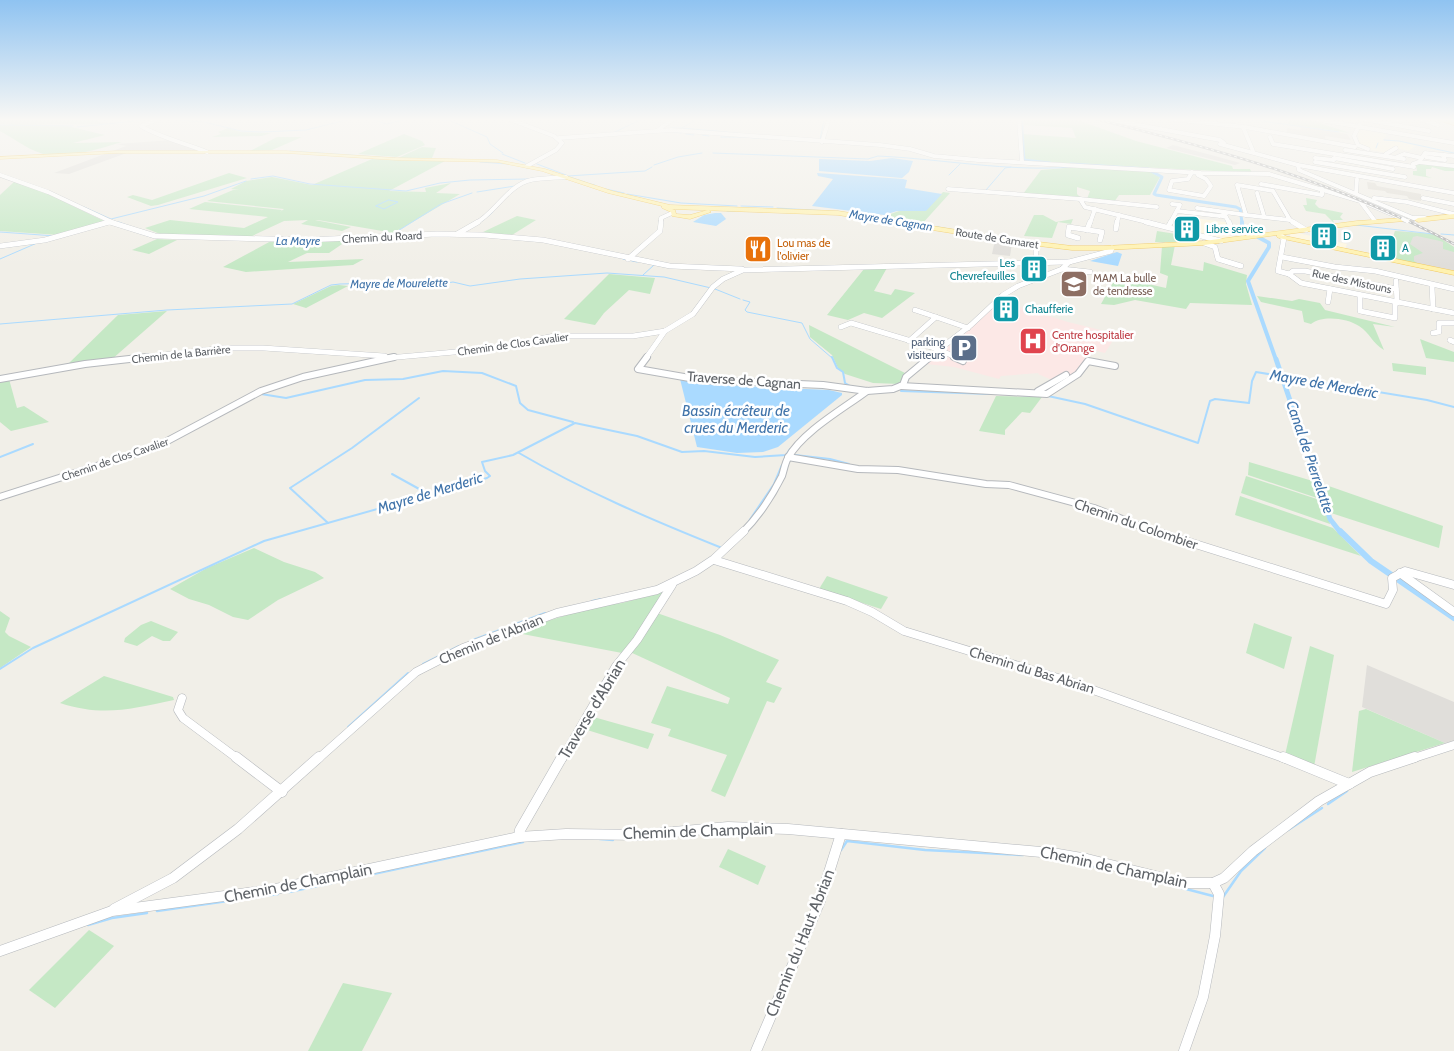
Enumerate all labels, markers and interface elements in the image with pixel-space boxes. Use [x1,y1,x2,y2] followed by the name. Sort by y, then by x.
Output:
[847,206,934,234] water label: Mayre de Cagnan
[1172,214,1202,244] building icon: Libre service
[1309,221,1339,251] building icon: D
[1206,222,1264,236] place label: Libre service
[954,225,1040,252] street label: Route de Camaret
[341,228,423,246] street label: Chemin du Roard
[1343,229,1351,243] place label: D
[276,233,321,248] water label: La Mayre
[1368,233,1398,263] building icon: A
[743,234,773,264] restaurant icon: Lou mas de l'olivier
[777,236,831,263] place label: Lou mas de l'olivier
[1402,241,1409,255] place label: A
[1019,254,1049,284] building icon: Les Chevrefeuilles
[950,256,1015,283] place label: Les Chevrefeuilles
[1311,266,1394,296] street label: Rue des Mistouns
[1059,269,1089,299] school or university icon: MAM La bulle de tendresse
[1093,271,1156,298] place label: MAM La bulle de tendresse
[349,275,448,291] water label: Mayre de Mourelette
[991,294,1021,324] building icon: Chaufferie
[1025,302,1073,316] place label: Chaufferie
[1018,326,1048,356] hospital icon: Centre hospitalier d'Orange
[1052,328,1134,355] place label: Centre hospitalier d'Orange
[457,329,570,359] street label: Chemin de Clos Cavalier
[949,333,979,363] parking icon: parking visiteurs
[907,335,946,362] place label: parking visiteurs
[131,342,231,366] street label: Chemin de la Barrière
[1268,365,1380,402] water label: Mayre de Merderic
[686,367,802,393] street label: Traverse de Cagnan
[1282,398,1338,516] water label: Canal de Pierrelatte
[682,402,790,437] water label: Bassin écrêteur de crues du Merderic
[60,434,171,484] street label: Chemin de Clos Cavalier
[374,468,486,518] water label: Mayre de Merderic
[1072,494,1201,554] street label: Chemin du Colombier
[436,610,546,668] street label: Chemin de l'Abrian
[967,642,1097,698] street label: Chemin du Bas Abrian
[555,655,629,763] street label: Traverse d'Abrian
[623,819,773,843] street label: Chemin de Champlain
[1039,842,1190,892] street label: Chemin de Champlain
[222,859,374,907] street label: Chemin de Champlain
[762,866,838,1020] street label: Chemin du Haut Abrian

